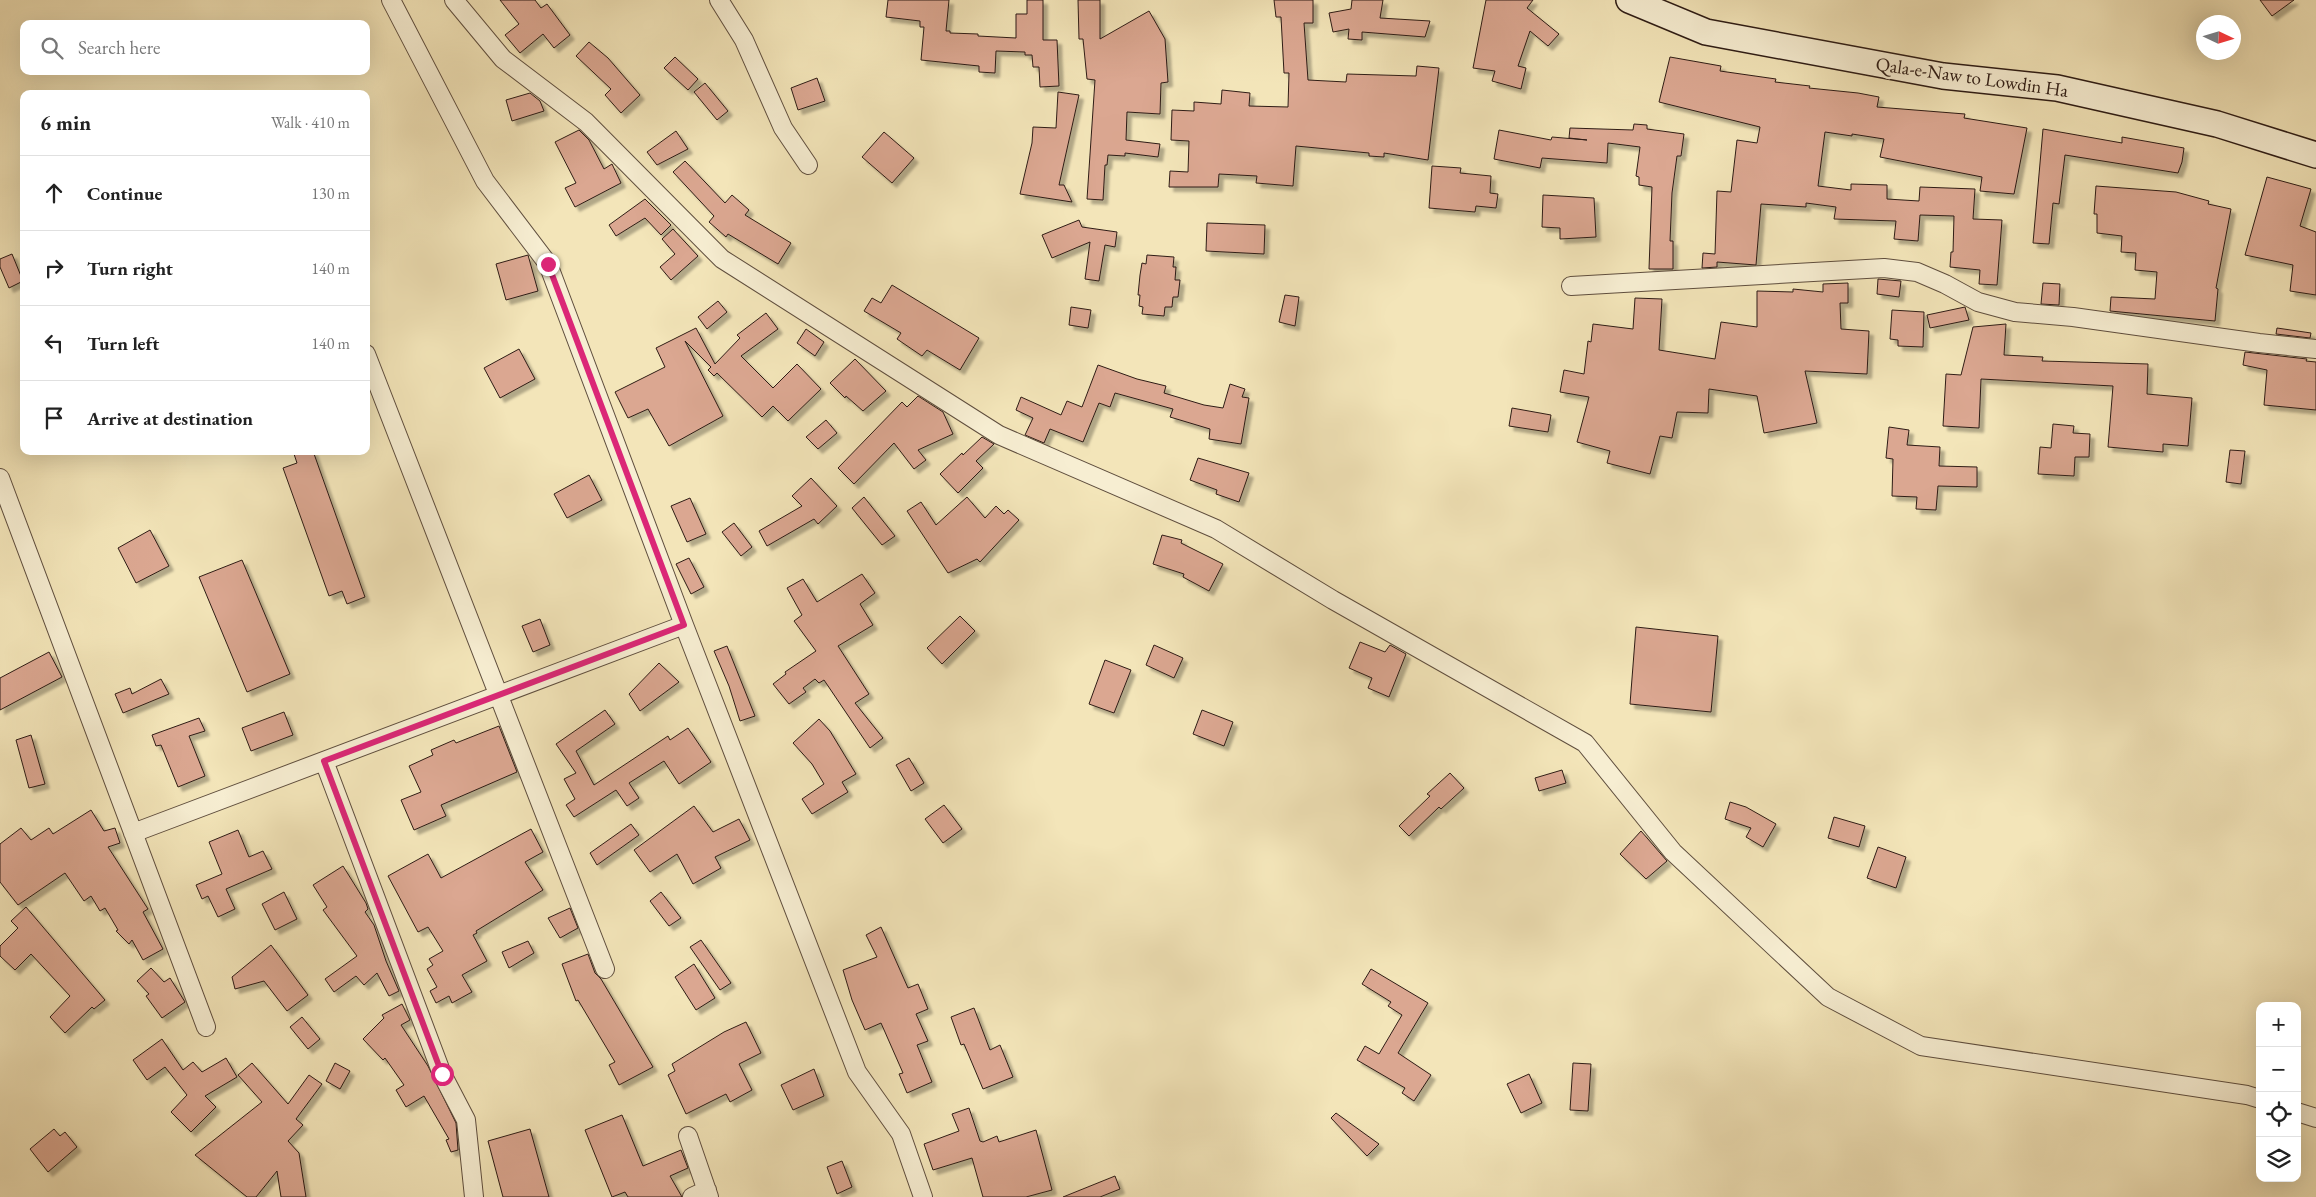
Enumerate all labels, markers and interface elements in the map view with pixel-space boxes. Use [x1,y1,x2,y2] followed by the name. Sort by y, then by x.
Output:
[2196,15,2241,60] north arrow
[20,20,370,75] search box
[38,34,66,62] icon: search
[78,35,160,60] text: Search here
[1874,51,2070,103] street label: Qala-e-Naw to Lowdin Ha
[40,109,91,136] text: 6 min
[271,112,350,133] text: Walk · 410 m
[40,179,68,207] icon: ahead
[87,181,162,206] text: Continue
[311,183,350,204] text: 130 m
[537,253,560,276] route end
[40,254,68,282] icon: right
[87,256,173,281] text: Turn right
[311,258,350,279] text: 140 m
[40,329,68,357] icon: left
[87,331,159,356] text: Turn left
[311,333,350,354] text: 140 m
[40,404,68,432] icon: arrive
[87,406,253,431] text: Arrive at destination
[2256,1002,2301,1182] map controls
[2256,1002,2301,1047] button: +
[2256,1047,2301,1092] button: −
[431,1063,454,1086] route start
[2256,1092,2301,1137] button: locate
[2256,1137,2301,1182] button: layers

